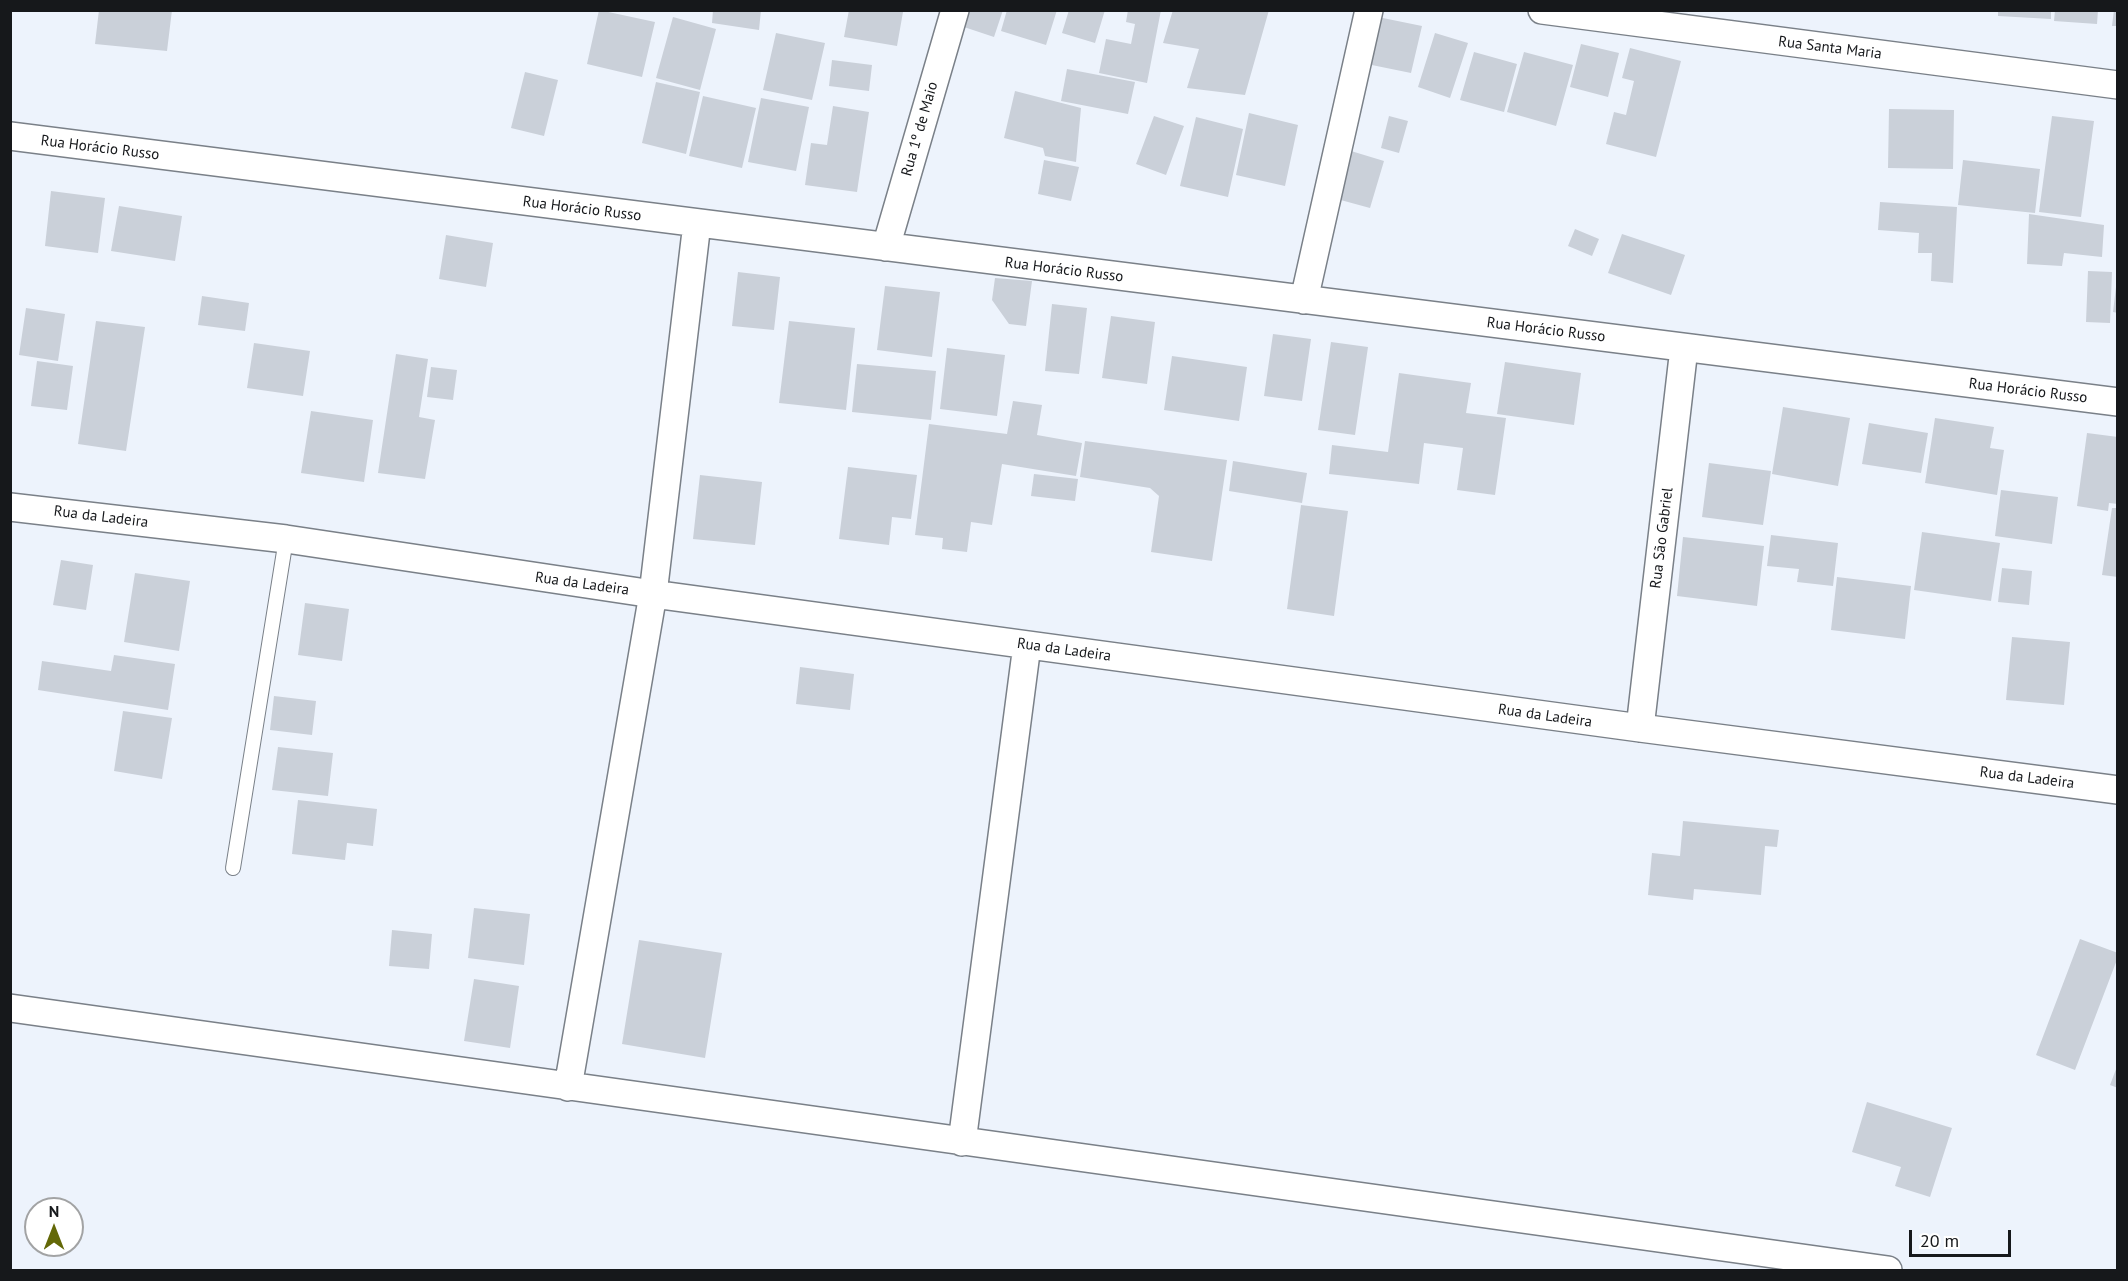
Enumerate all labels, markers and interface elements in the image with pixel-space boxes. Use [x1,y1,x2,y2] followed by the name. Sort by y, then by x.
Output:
[1777,33,1883,63] street label: Rua Santa Maria
[898,80,942,178] street label: Rua 1º de Maio
[40,132,160,164] street label: Rua Horácio Russo
[522,193,642,225] street label: Rua Horácio Russo
[1004,254,1124,286] street label: Rua Horácio Russo
[1486,314,1606,346] street label: Rua Horácio Russo
[1968,375,2088,407] street label: Rua Horácio Russo
[1647,486,1677,590] street label: Rua São Gabriel
[53,502,149,532] street label: Rua da Ladeira
[534,568,630,600] street label: Rua da Ladeira
[1016,634,1112,666] street label: Rua da Ladeira
[1497,700,1593,732] street label: Rua da Ladeira
[1979,763,2075,793] street label: Rua da Ladeira
[24,1197,84,1257] north arrow
[49,1201,59,1221] text: N
[1912,1218,2014,1256] scale bar
[1920,1229,1959,1252] text: 20 m

